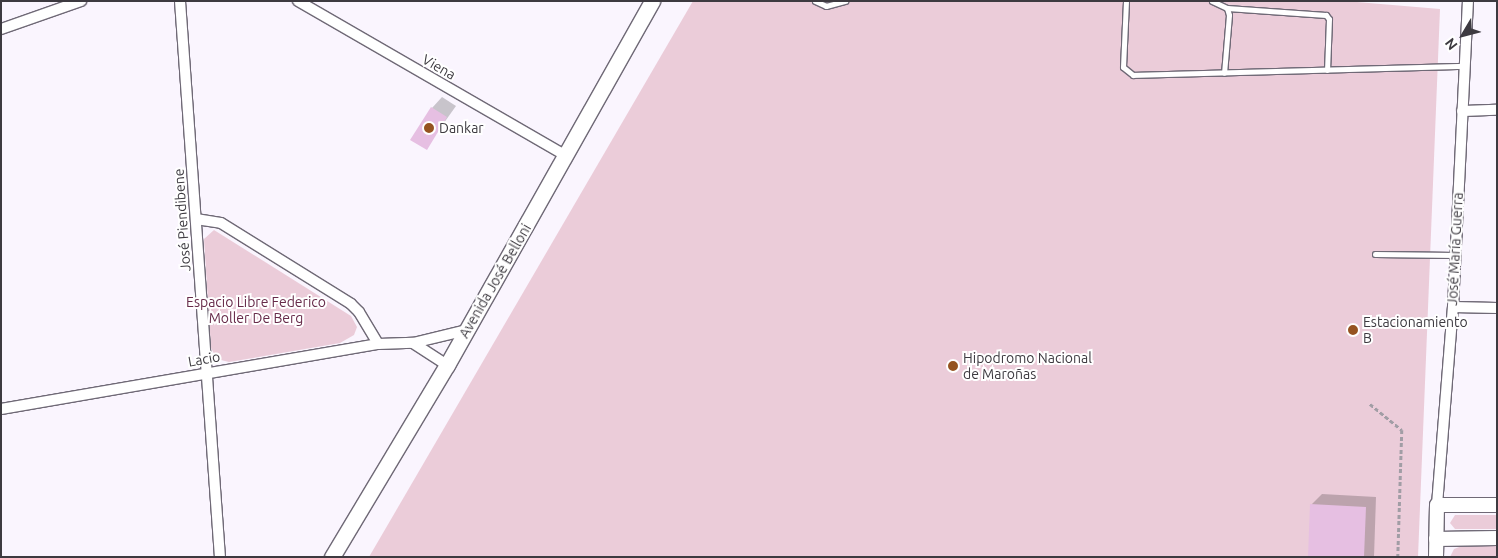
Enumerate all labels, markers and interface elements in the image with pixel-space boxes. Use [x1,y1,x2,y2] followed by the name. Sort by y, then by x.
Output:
[1438,10,1488,60] north arrow
[1441,35,1461,53] text: N
[419,51,459,83] street label: Viena
[439,120,484,136] place label: Dankar
[423,122,435,134] marker: Dankar
[170,168,194,272] street label: José Piendibene
[1444,192,1466,306] street label: José María Guerra
[455,221,535,341] street label: Avenida José Belloni
[186,294,326,326] park label: Espacio Libre Federico Moller De Berg
[1363,314,1468,347] place label: Estacionamiento B
[1347,324,1359,336] marker: Estacionamiento B
[187,348,221,370] street label: Lacio
[963,350,1092,382] place label: Hipodromo Nacional de Maroñas
[947,360,959,372] marker: Hipodromo Nacional de Maroñas

